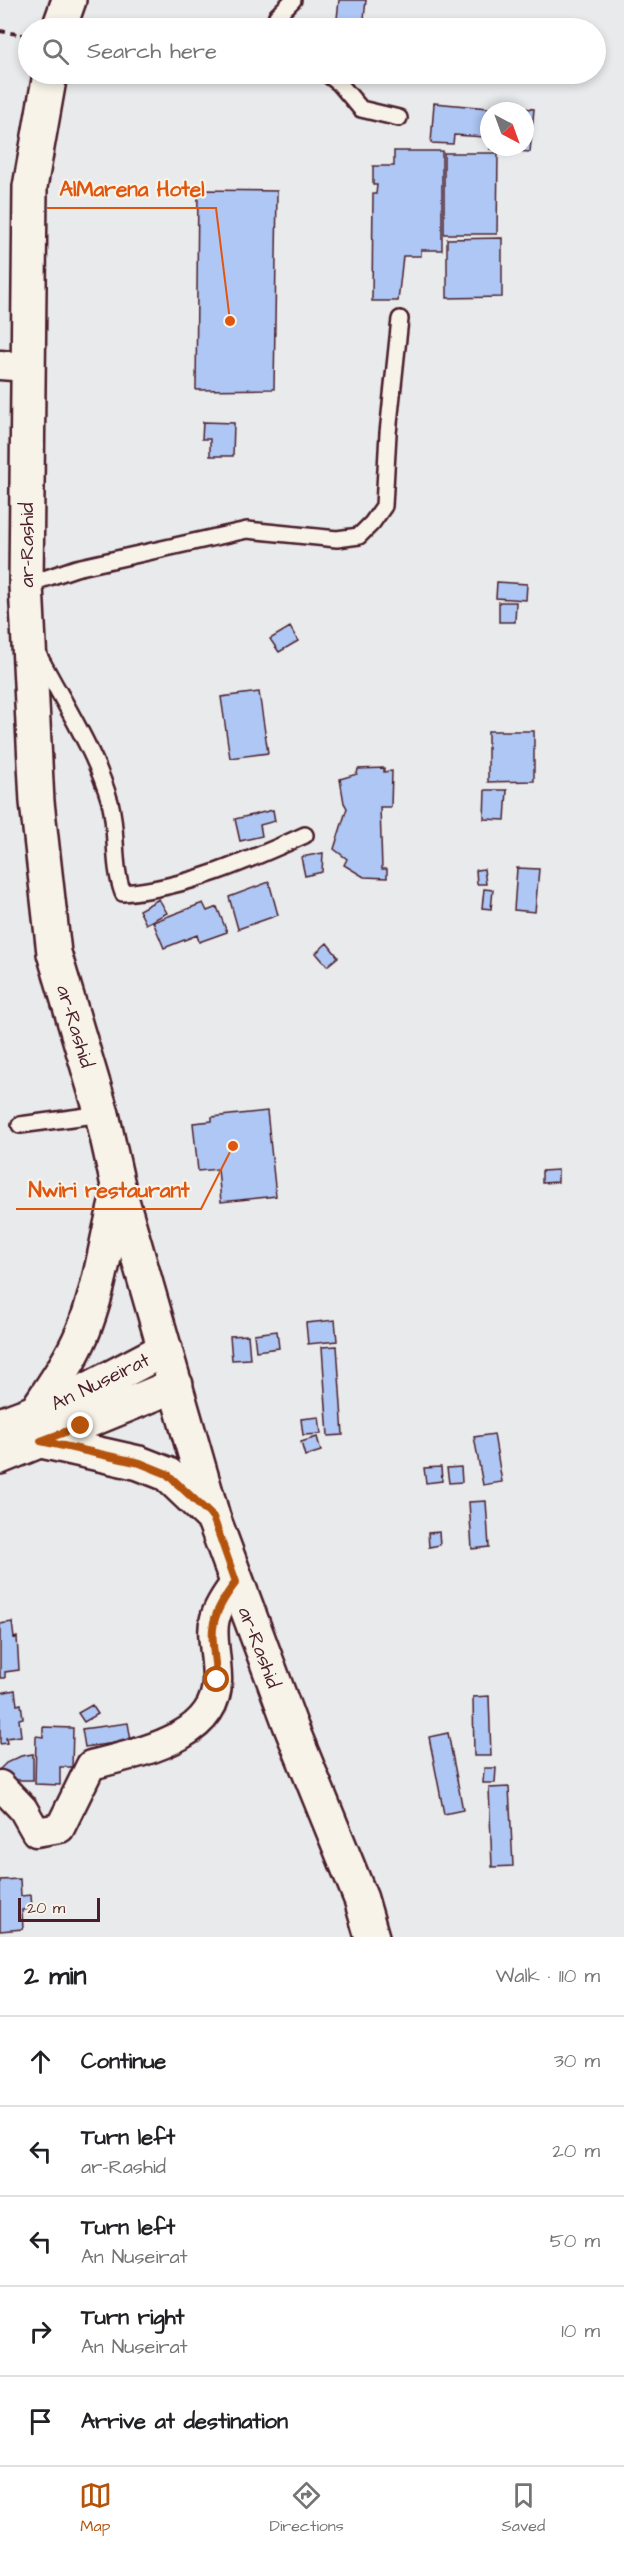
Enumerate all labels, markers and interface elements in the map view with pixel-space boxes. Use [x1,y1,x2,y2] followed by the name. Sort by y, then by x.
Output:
[18,18,606,84] search box
[39,35,72,68] icon: search
[87,36,217,67] text: Search here
[480,102,534,156] north arrow
[47,169,216,208] callout: AlMarena Hotel
[59,175,205,204] text: AlMarena Hotel
[13,502,41,588] street label: ar-Rashid
[49,982,101,1071] street label: ar-Rashid
[16,1170,201,1209] callout: Nwiri restaurant
[28,1176,190,1205] text: Nwiri restaurant
[46,1346,155,1418] street label: An Nuseirat
[67,1412,93,1438] route end
[231,1603,287,1692] street label: ar-Rashid
[203,1666,229,1692] route start
[18,1895,100,1922] scale bar
[27,1897,65,1919] text: 20 m
[24,1958,86,1994] text: 2 min
[495,1962,600,1990] text: Walk · 110 m
[24,2045,57,2078] icon: ahead
[81,2046,166,2077] text: Continue
[554,2047,600,2075] text: 30 m
[81,2122,175,2153] text: Turn left
[24,2135,57,2168] icon: left
[552,2137,600,2165] text: 20 m
[81,2153,166,2181] text: ar-Rashid
[81,2212,175,2243] text: Turn left
[24,2225,57,2258] icon: left
[550,2227,600,2255] text: 50 m
[81,2243,188,2271] text: An Nuseirat
[81,2302,184,2333] text: Turn right
[24,2315,57,2348] icon: right
[561,2317,600,2345] text: 10 m
[81,2333,188,2361] text: An Nuseirat
[24,2405,57,2438] icon: arrive
[81,2406,288,2437] text: Arrive at destination
[79,2479,112,2537] tab: Map
[270,2479,344,2537] tab: Directions
[502,2479,545,2537] tab: Saved

